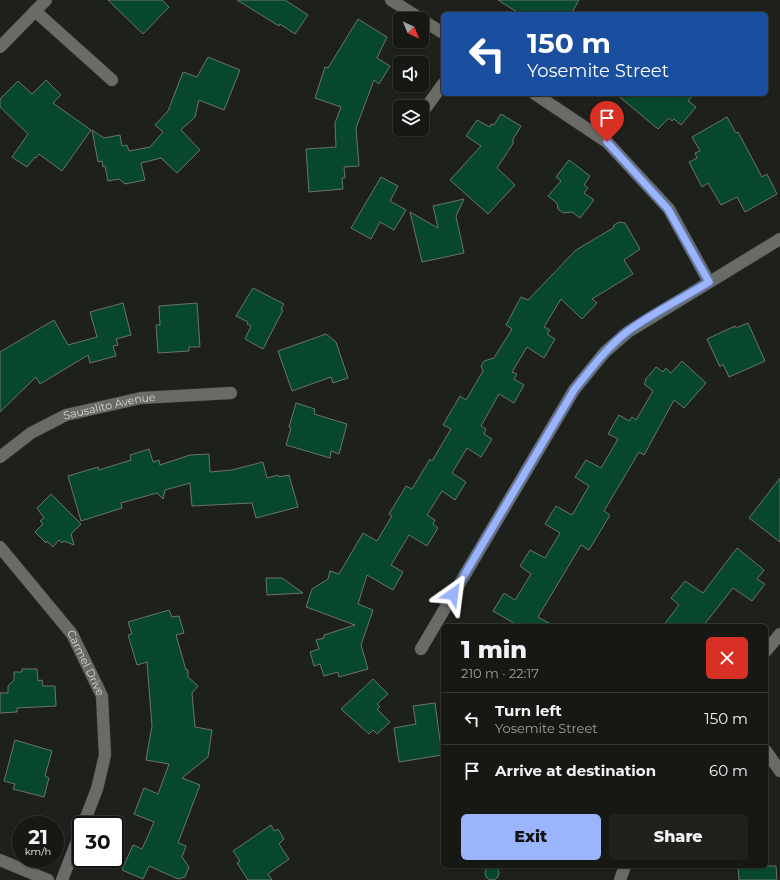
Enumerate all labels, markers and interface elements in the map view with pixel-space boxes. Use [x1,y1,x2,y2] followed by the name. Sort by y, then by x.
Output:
[393,12,429,48] north arrow
[393,12,429,136] map controls
[527,26,611,60] text: 150 m
[461,28,513,80] icon: left
[393,56,429,92] button: sound
[527,60,669,82] text: Yosemite Street
[393,100,429,136] button: layers
[590,101,624,142] pin
[596,107,618,129] icon: arrive
[62,390,156,422] street label: Sausalito Avenue
[432,573,474,615] position arrow
[64,628,108,698] street label: Carmel Drive
[461,635,527,664] text: 1 min
[706,637,748,679] button: close
[461,665,539,681] text: 210 m · 22:17
[495,701,562,720] text: Turn left
[461,708,483,730] icon: left
[704,709,748,728] text: 150 m
[495,720,598,736] text: Yosemite Street
[461,760,483,782] icon: arrive
[495,761,656,780] text: Arrive at destination
[709,761,748,780] text: 60 m
[461,814,601,860] button: Exit
[609,814,748,860] button: Share
[72,816,124,868] speed limit sign: 30
[28,825,48,849] text: 21
[25,845,51,858] text: km/h

